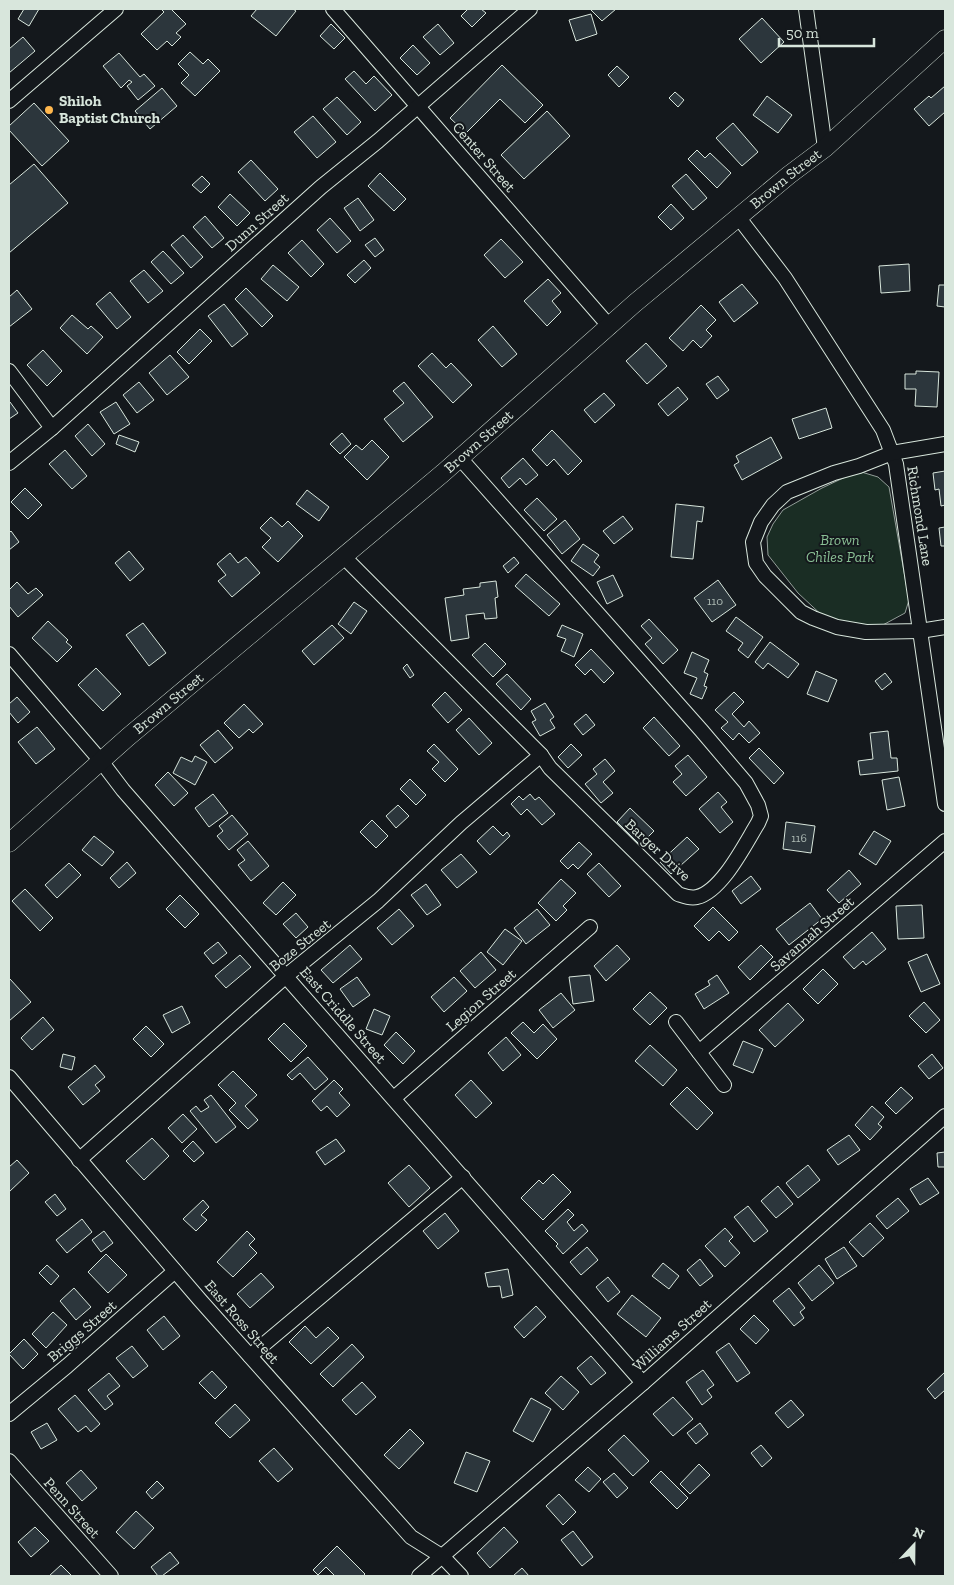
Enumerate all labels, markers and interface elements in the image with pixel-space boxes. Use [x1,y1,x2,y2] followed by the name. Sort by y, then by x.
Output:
[779,15,874,47] scale bar
[786,24,819,42] text: 50 m
[59,92,160,127] place label: Shiloh Baptist Church
[43,104,55,116] marker: Shiloh Baptist Church
[449,118,520,196] street label: Center Street
[746,145,825,213] street label: Brown Street
[222,189,293,255] street label: Dunn Street
[440,406,517,477] street label: Brown Street
[903,465,937,567] street label: Richmond Lane
[806,531,874,566] park label: Brown Chiles Park
[707,594,723,608] house number: 110
[130,668,207,738] street label: Brown Street
[622,815,694,885] street label: Barger Drive
[791,831,807,845] house number: 116
[766,892,858,975] street label: Savannah Street
[266,915,335,975] street label: Boze Street
[296,963,390,1067] street label: East Criddle Street
[442,964,520,1035] street label: Legion Street
[201,1277,283,1368] street label: East Ross Street
[629,1295,715,1375] street label: Williams Street
[44,1296,120,1366] street label: Briggs Street
[40,1474,104,1542] street label: Penn Street
[889,1520,939,1570] north arrow
[911,1524,927,1543] text: N

